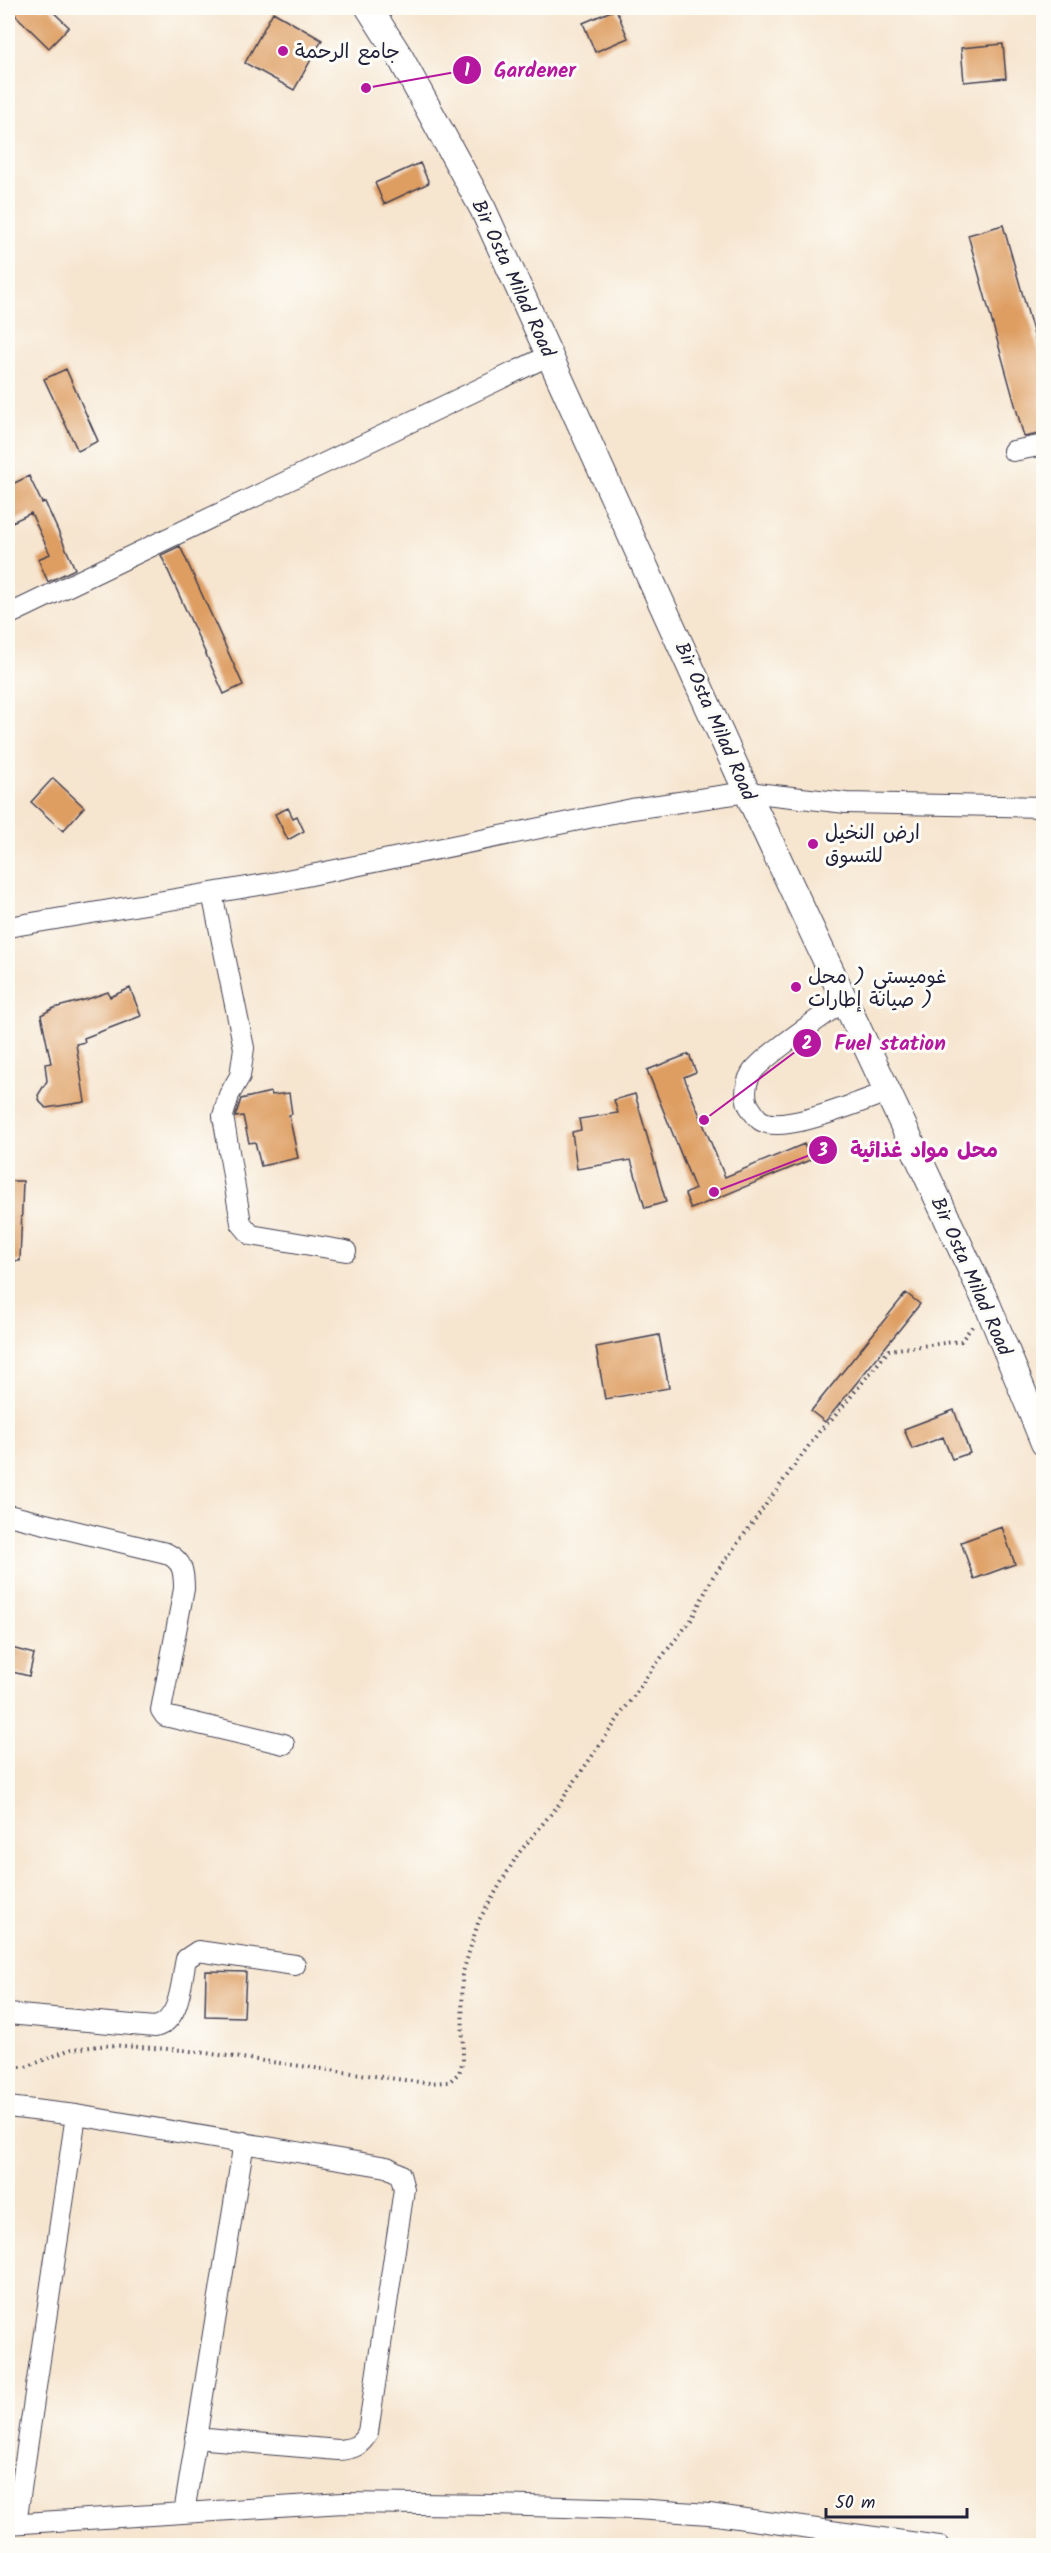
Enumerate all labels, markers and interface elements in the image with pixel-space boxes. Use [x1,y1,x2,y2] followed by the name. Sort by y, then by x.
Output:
[295,37,400,69] place label: جامع الرحمة
[276,44,290,58] marker: جامع الرحمة
[452,51,588,90] callout: Gardener
[494,55,577,88] text: Gardener
[464,57,470,86] text: 1
[462,195,563,364] street label: Bir Osta Milad Road
[665,637,764,807] street label: Bir Osta Milad Road
[825,818,920,873] place label: ارض النخيل للتسوق
[806,837,820,851] marker: ارض النخيل للتسوق
[808,962,947,1017] place label: غوميستي ( محل صيانة إطارات )
[789,980,803,994] marker: غوميستي ( محل صيانة إطارات )
[792,1024,957,1063] callout: Fuel station
[834,1028,946,1061] text: Fuel station
[802,1030,812,1059] text: 2
[808,1130,1010,1169] callout: محل مواد غذائية
[850,1135,998,1168] text: محل مواد غذائية
[817,1137,828,1166] text: 3
[921,1192,1020,1362] street label: Bir Osta Milad Road
[826,2481,967,2519] scale bar
[835,2489,875,2518] text: 50 m

